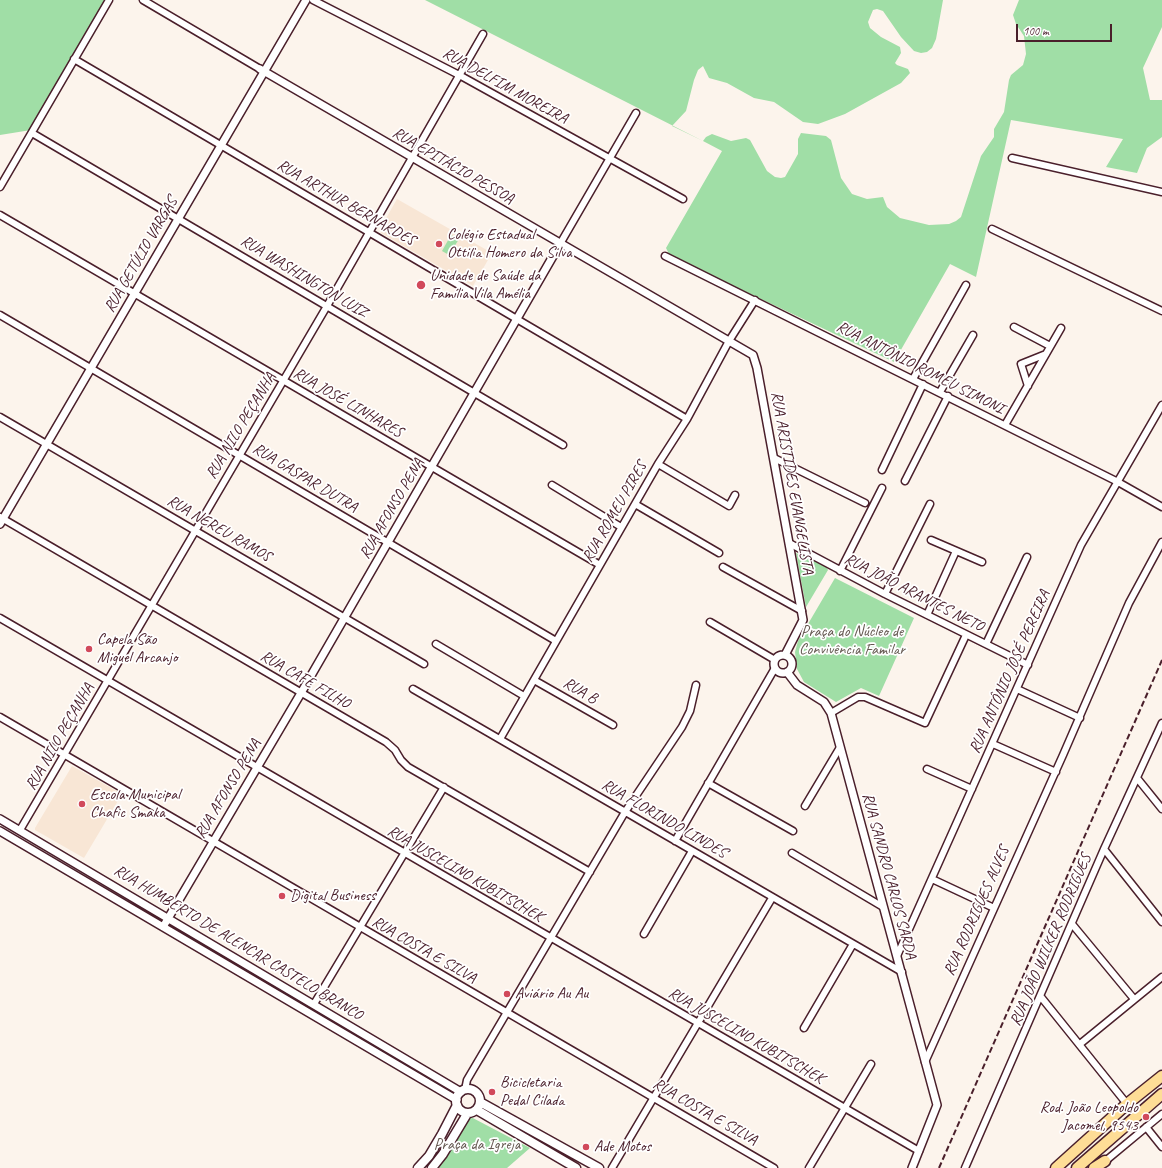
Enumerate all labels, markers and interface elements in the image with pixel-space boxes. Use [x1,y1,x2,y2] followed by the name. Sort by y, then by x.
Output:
[1018,16,1114,42] scale bar
[1023,23,1049,39] text: 100 m
[439,44,571,128] street label: RUA DELFIM MOREIRA
[389,123,517,209] street label: RUA EPITÁCIO PESSOA
[273,156,419,250] street label: RUA ARTHUR BERNARDES
[100,194,182,316] street label: RUA GETÚLIO VARGAS
[447,225,572,263] place label: Colégio Estadual Ottilia Homero da Silva
[237,231,371,323] street label: RUA WASHINGTON LUIZ
[434,239,444,249] marker: Colégio Estadual Ottilia Homero da Silva
[430,266,540,304] place label: Unidade de Saúde da Família Vila Amélia
[415,279,427,291] marker: Unidade de Saúde da Família Vila Amélia
[833,317,1007,419] street label: RUA ANTÔNIO ROMEU SIMONI
[290,364,406,442] street label: RUA JOSÉ LINHARES
[202,370,280,482] street label: RUA NILO PEÇANHA
[766,390,818,576] street label: RUA ARISTIDES EVANGELISTA
[249,439,361,517] street label: RUA GASPAR DUTRA
[356,456,428,562] street label: RUA AFONSO PENA
[578,458,652,566] street label: RUA ROMEU PIRES
[164,491,274,567] street label: RUA NEREU RAMOS
[841,550,987,636] street label: RUA JOÃO ARANTES NETO
[965,588,1055,756] street label: RUA ANTÔNIO JOSÉ PEREIRA
[799,622,905,660] park label: Praça do Núcleo de Convivência Familar
[97,630,177,668] place label: Capela São Miguel Arcanjo
[84,644,94,654] marker: Capela São Miguel Arcanjo
[257,647,353,713] street label: RUA CAFE FILHO
[560,674,600,708] street label: RUA B
[22,680,98,794] street label: RUA NILO PEÇANHA
[191,736,265,842] street label: RUA AFONSO PENA
[598,775,730,863] street label: RUA FLORINDO LINDES
[90,785,180,823] place label: Escola Municipal Chafic Smaka
[858,791,920,961] street label: RUA SANDRO CARLOS SARDA
[77,799,87,809] marker: Escola Municipal Chafic Smaka
[384,822,546,926] street label: RUA JUSCELINO KUBITSCHEK
[940,843,1014,979] street label: RUA RODRIGUES ALVES
[1006,851,1096,1029] street label: RUA JOÃO WILKER RODRIGUES
[110,861,366,1025] street label: RUA HUMBERTO DE ALENCAR CASTELO BRANCO
[290,886,376,906] place label: Digital Business
[277,891,287,901] marker: Digital Business
[368,912,480,988] street label: RUA COSTA E SILVA
[515,984,588,1004] place label: Aviário Au Au
[665,984,827,1088] street label: RUA JUSCELINO KUBITSCHEK
[502,989,512,999] marker: Aviário Au Au
[500,1073,564,1111] place label: Bicicletaria Pedal Cilada
[649,1074,761,1150] street label: RUA COSTA E SILVA
[487,1087,497,1097] marker: Bicicletaria Pedal Cilada
[1040,1098,1138,1136] place label: Rod. João Leopoldo Jacomel, 9543
[1141,1112,1151,1122] marker: Rod. João Leopoldo Jacomel, 9543
[434,1135,520,1155] park label: Praça da Igreja
[594,1137,651,1157] place label: Ade Motos
[581,1142,591,1152] marker: Ade Motos

